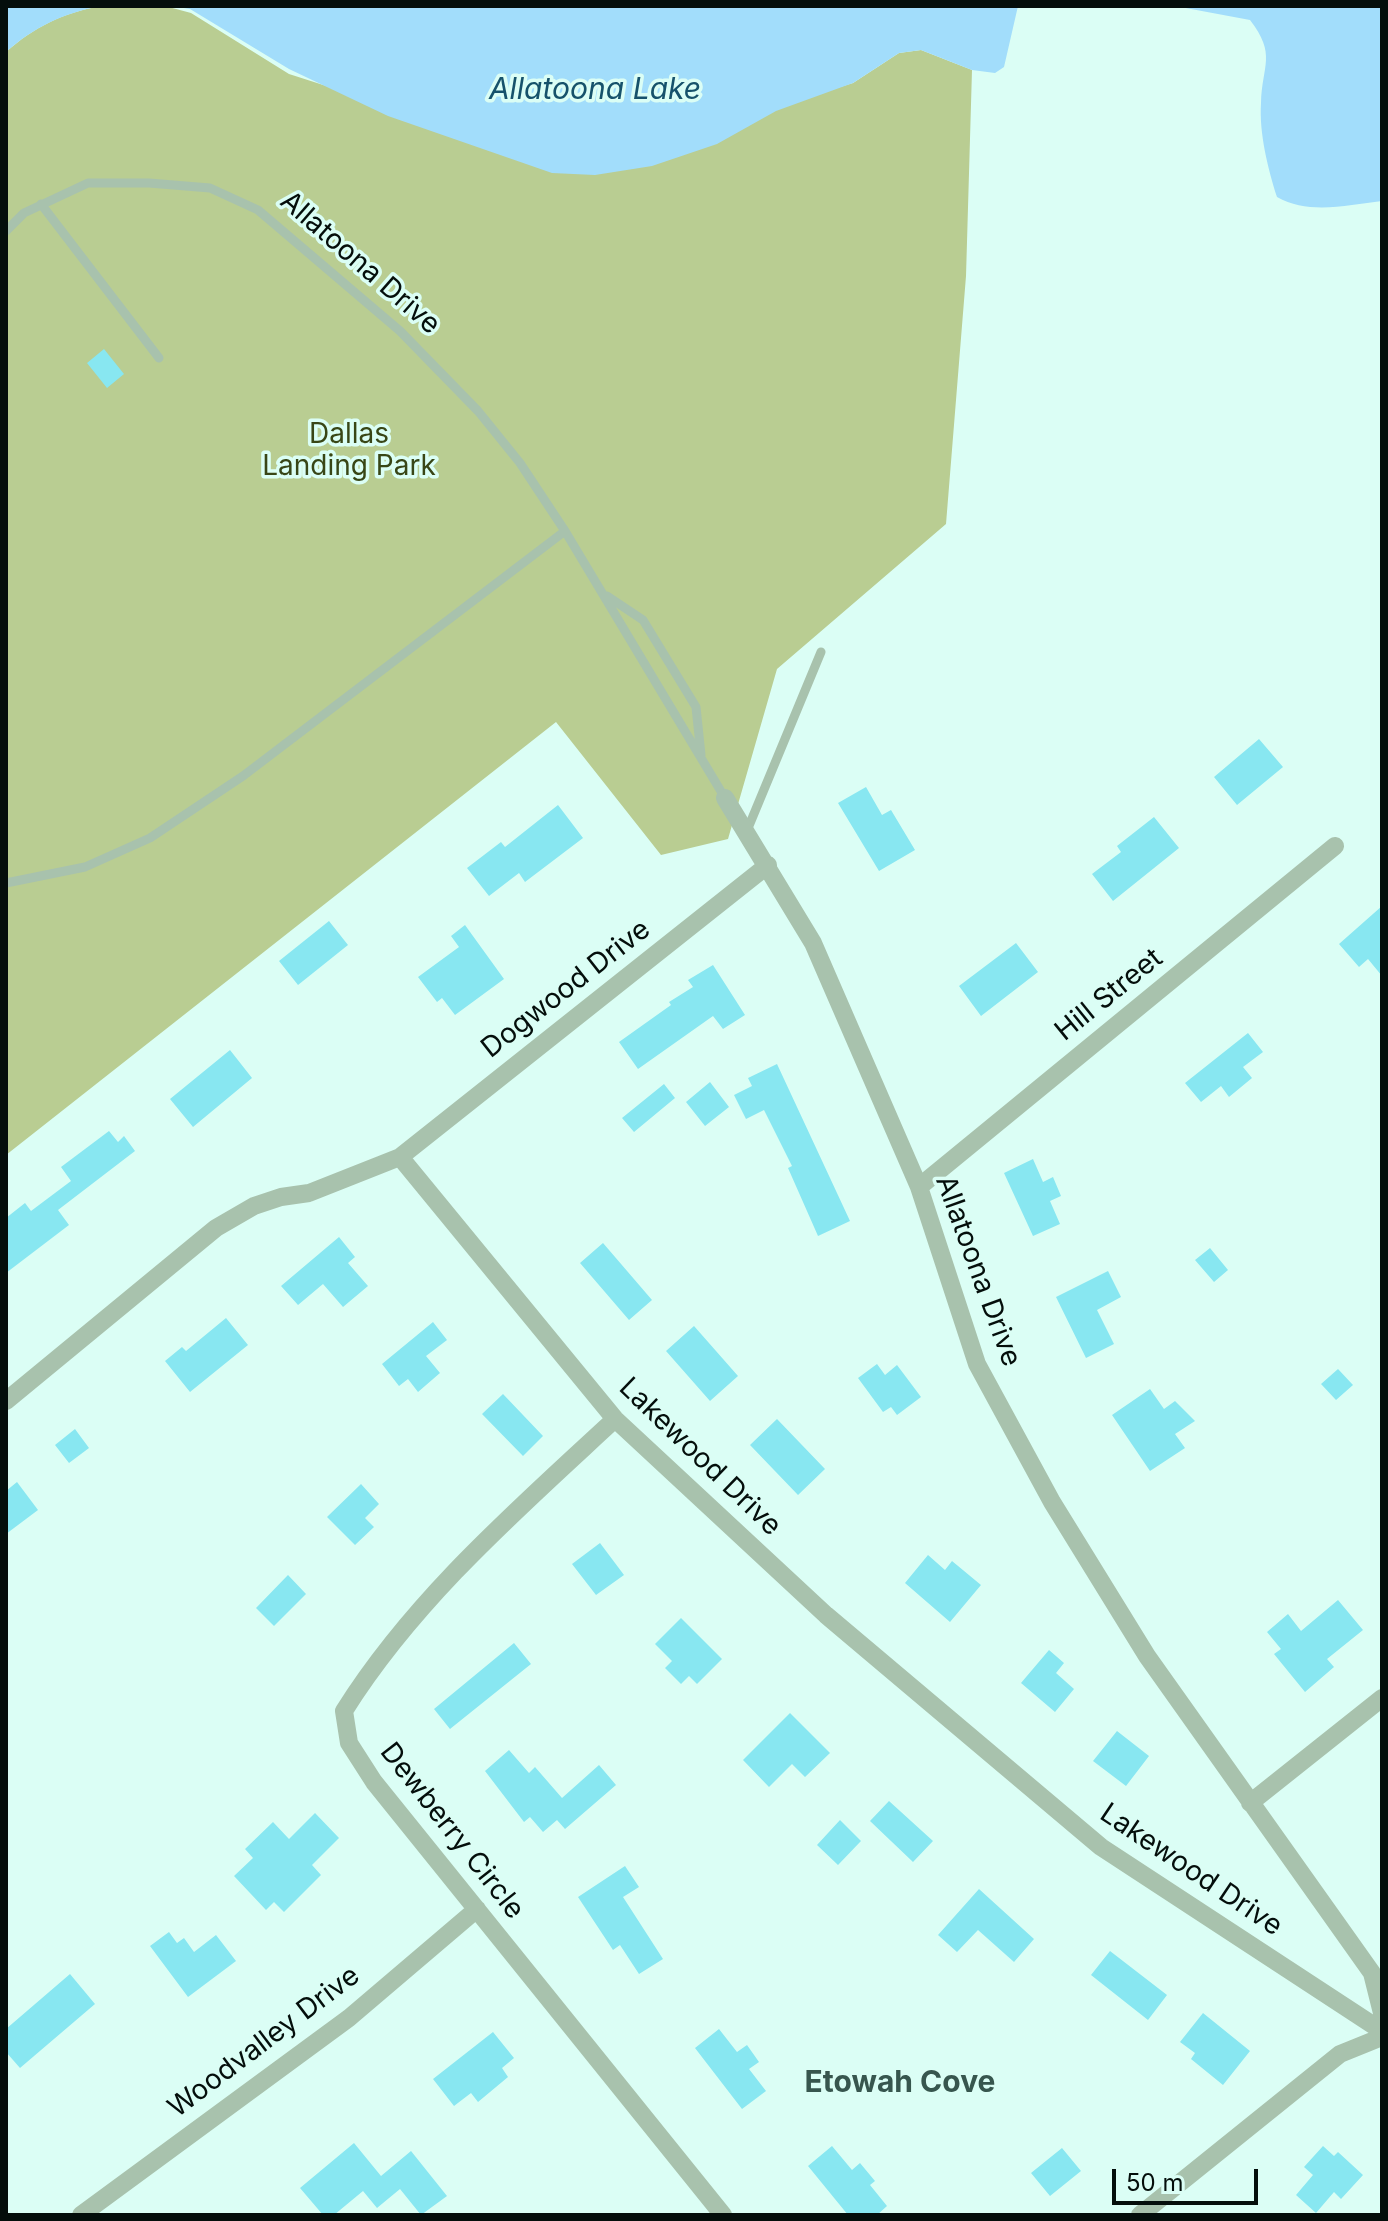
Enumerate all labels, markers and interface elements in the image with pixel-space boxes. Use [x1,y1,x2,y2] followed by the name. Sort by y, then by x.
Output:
[489,72,701,108] water label: Allatoona Lake
[273,184,447,342] street label: Allatoona Drive
[262,418,436,484] park label: Dallas Landing Park
[475,913,657,1065] street label: Dogwood Drive
[1049,942,1169,1048] street label: Hill Street
[928,1171,1028,1371] street label: Allatoona Drive
[612,1371,788,1543] street label: Lakewood Drive
[373,1736,531,1926] street label: Dewberry Circle
[1093,1797,1289,1943] street label: Lakewood Drive
[162,1959,366,2125] street label: Woodvalley Drive
[805,2065,995,2101] district label: Etowah Cove
[1116,2153,1262,2203] scale bar
[1126,2168,1184,2197] text: 50 m

